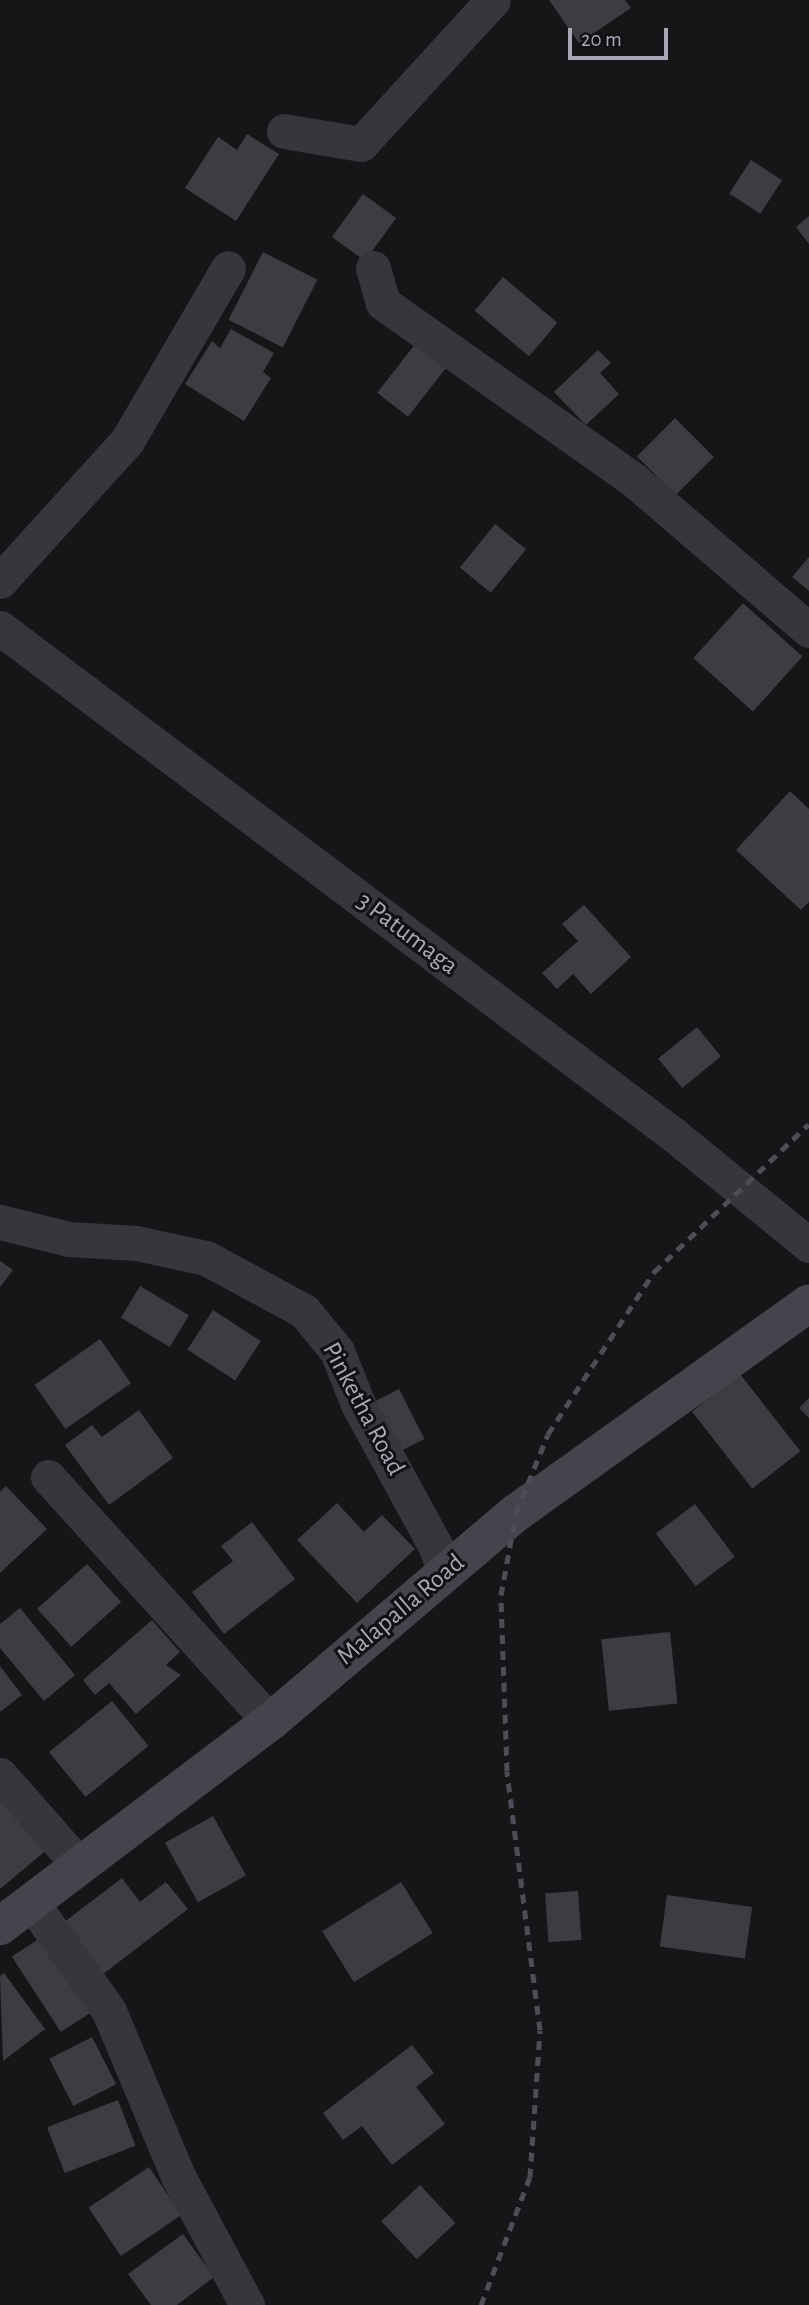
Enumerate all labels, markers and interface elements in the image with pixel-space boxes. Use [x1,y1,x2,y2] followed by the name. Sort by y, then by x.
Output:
[571,14,671,58] scale bar
[581,29,622,50] text: 20 m
[350,886,464,982] street label: 3 Patumaga
[315,1337,411,1481] street label: Pinketha Road
[331,1548,471,1672] street label: Malapalla Road

